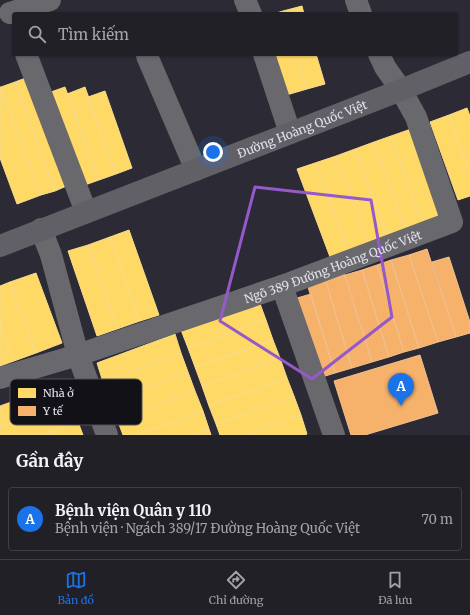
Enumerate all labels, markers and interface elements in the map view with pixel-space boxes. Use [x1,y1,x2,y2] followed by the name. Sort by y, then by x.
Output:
[12,12,458,56] search box
[26,23,48,45] icon: search
[58,25,129,44] text: Tìm kiếm
[235,96,369,161] street label: Đường Hoàng Quốc Việt
[203,142,223,162] your location
[242,227,424,306] street label: Ngõ 389 Đường Hoàng Quốc Việt
[388,373,414,406] pin: A
[10,379,142,425] legend
[43,386,74,400] text: Nhà ở
[42,404,64,418] text: Y tế
[16,450,83,472] text: Gần đây
[55,501,211,520] text: Bệnh viện Quân y 110
[25,511,35,528] text: A
[422,511,453,528] text: 70 m
[55,520,360,537] text: Bệnh viện · Ngách 389/17 Đường Hoàng Quốc Việt
[57,569,94,607] tab: Bản đồ
[209,569,263,607] tab: Chỉ đường
[378,569,413,607] tab: Đã lưu

